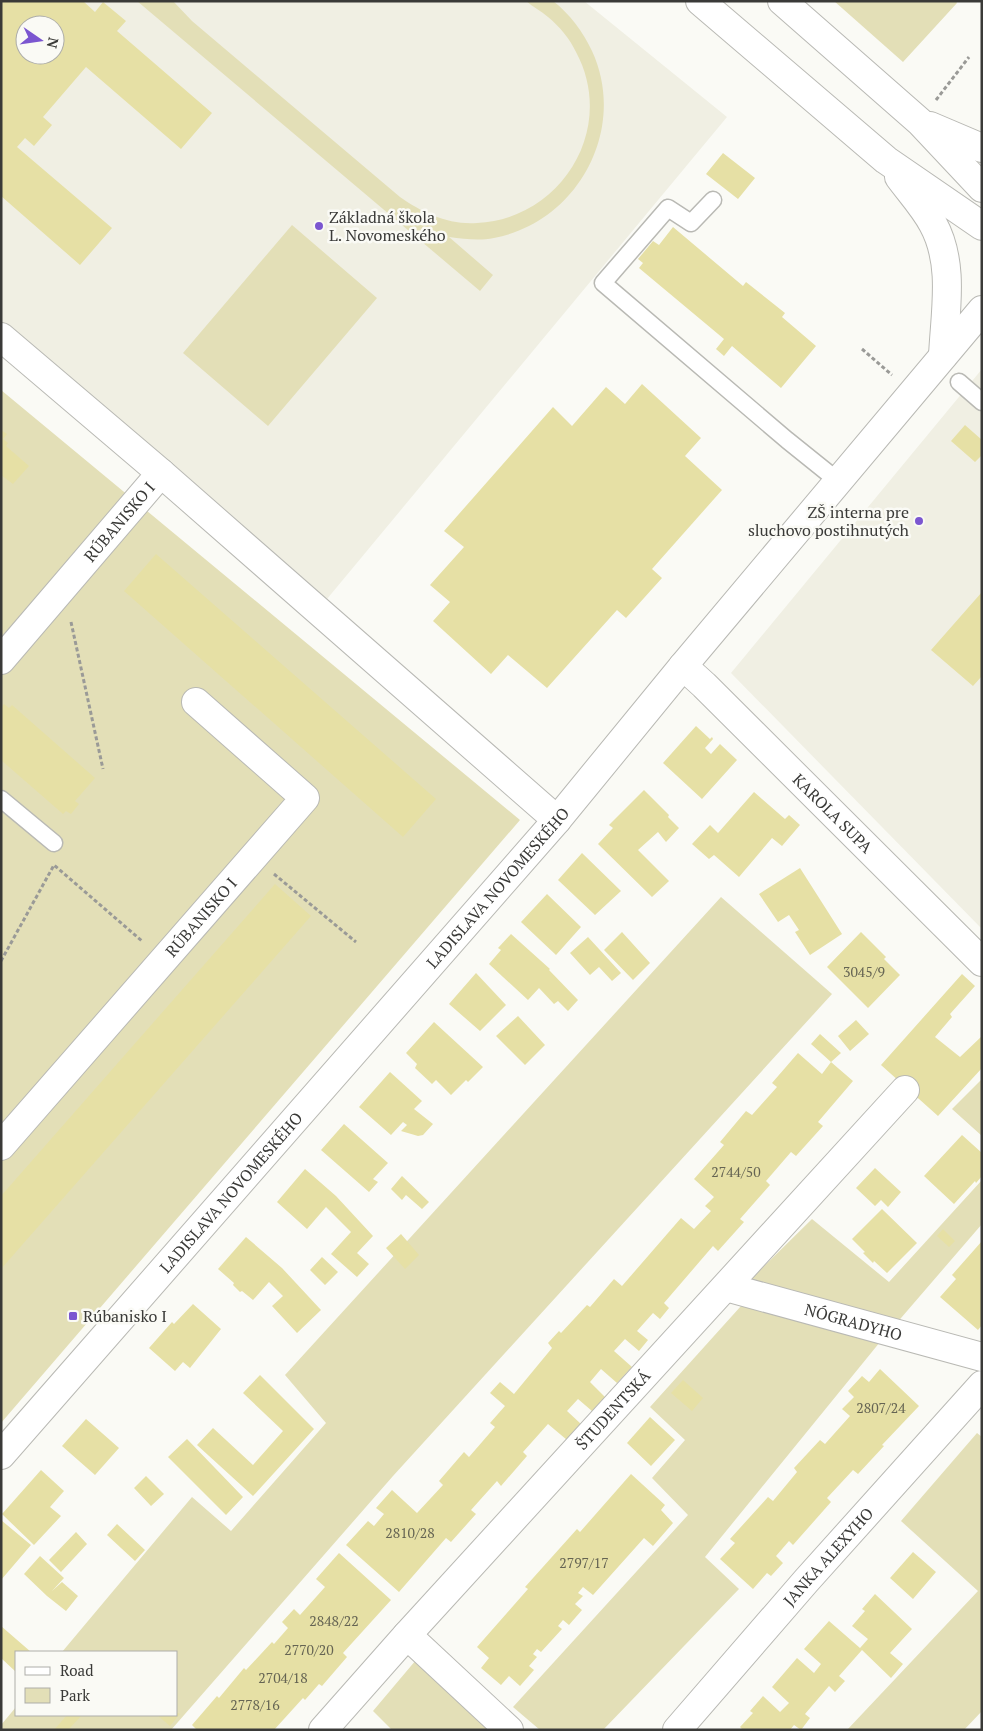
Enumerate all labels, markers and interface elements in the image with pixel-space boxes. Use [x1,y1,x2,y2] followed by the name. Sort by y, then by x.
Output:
[15,15,65,65] north arrow
[43,36,64,51] text: N
[329,206,446,246] place label: Základná škola L. Novomeského
[313,220,325,232] marker: Základná škola L. Novomeského
[79,477,160,566] street label: RÚBANISKO I
[748,501,910,541] place label: ZŠ interna pre sluchovo postihnutých
[913,515,925,527] marker: ZŠ interna pre sluchovo postihnutých
[788,769,877,858] street label: KAROLA SUPA
[421,803,574,973] street label: LADISLAVA NOVOMESKÉHO
[160,873,242,962] street label: RÚBANISKO I
[843,962,885,981] house number: 3045/9
[154,1107,307,1278] street label: LADISLAVA NOVOMESKÉHO
[711,1162,761,1181] house number: 2744/50
[802,1298,905,1346] street label: NÓGRADYHO
[83,1305,167,1327] place label: Rúbanisko I
[67,1310,79,1322] marker: Rúbanisko I
[571,1365,655,1454] street label: ŠTUDENTSKÁ
[856,1398,906,1417] house number: 2807/24
[778,1502,878,1611] street label: JANKA ALEXYHO
[385,1523,435,1542] house number: 2810/28
[559,1553,609,1572] house number: 2797/17
[309,1611,359,1630] house number: 2848/22
[284,1640,334,1659] house number: 2770/20
[15,1651,178,1716] legend
[60,1660,93,1680] text: Road
[258,1668,308,1687] house number: 2704/18
[60,1685,90,1705] text: Park
[230,1695,280,1714] house number: 2778/16

